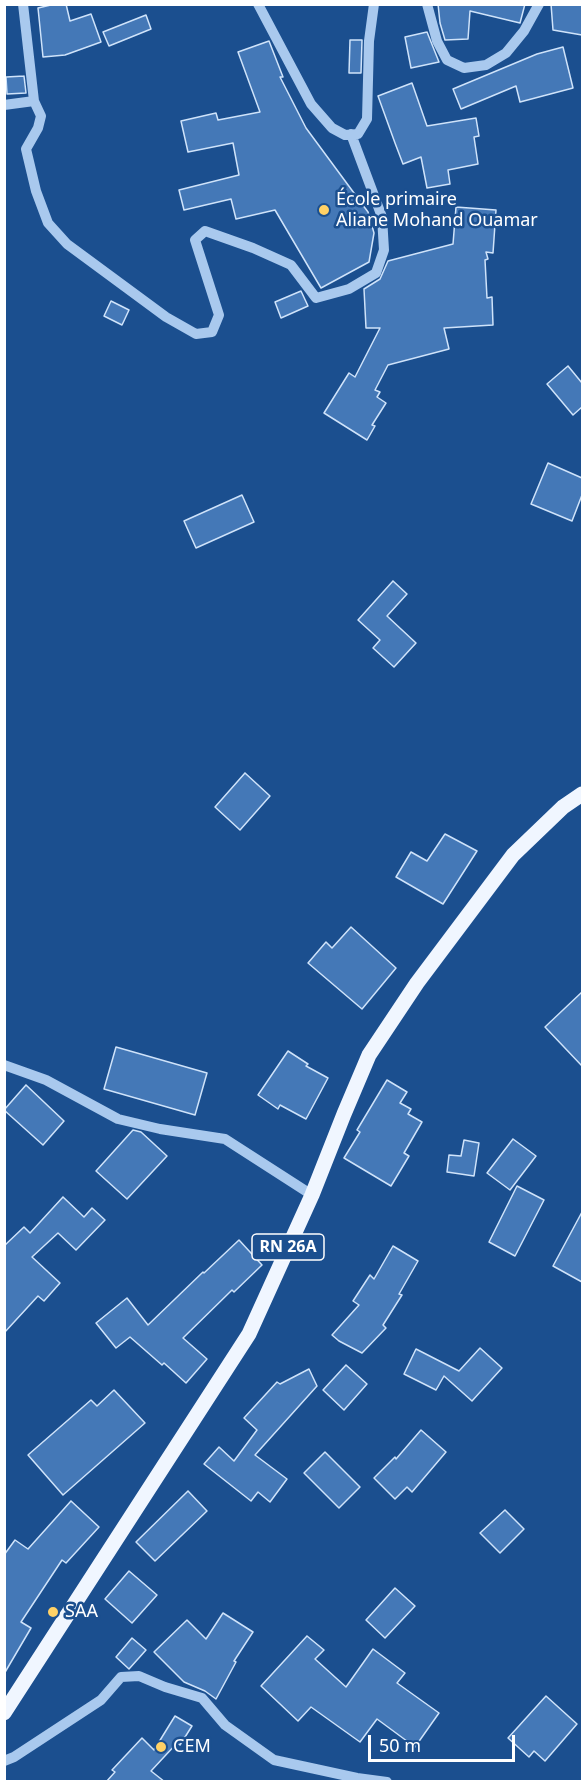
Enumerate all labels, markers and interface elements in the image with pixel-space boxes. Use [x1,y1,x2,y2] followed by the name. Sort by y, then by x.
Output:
[336,189,538,232] place label: École primaire Aliane Mohand Ouamar
[317,203,331,217] marker: École primaire Aliane Mohand Ouamar
[252,1234,324,1260] road number: RN 26A
[65,1601,98,1623] place label: SAA
[46,1605,60,1619] marker: SAA
[371,1723,518,1761] scale bar
[379,1733,421,1757] text: 50 m
[173,1736,211,1758] place label: CEM
[154,1740,168,1754] marker: CEM

